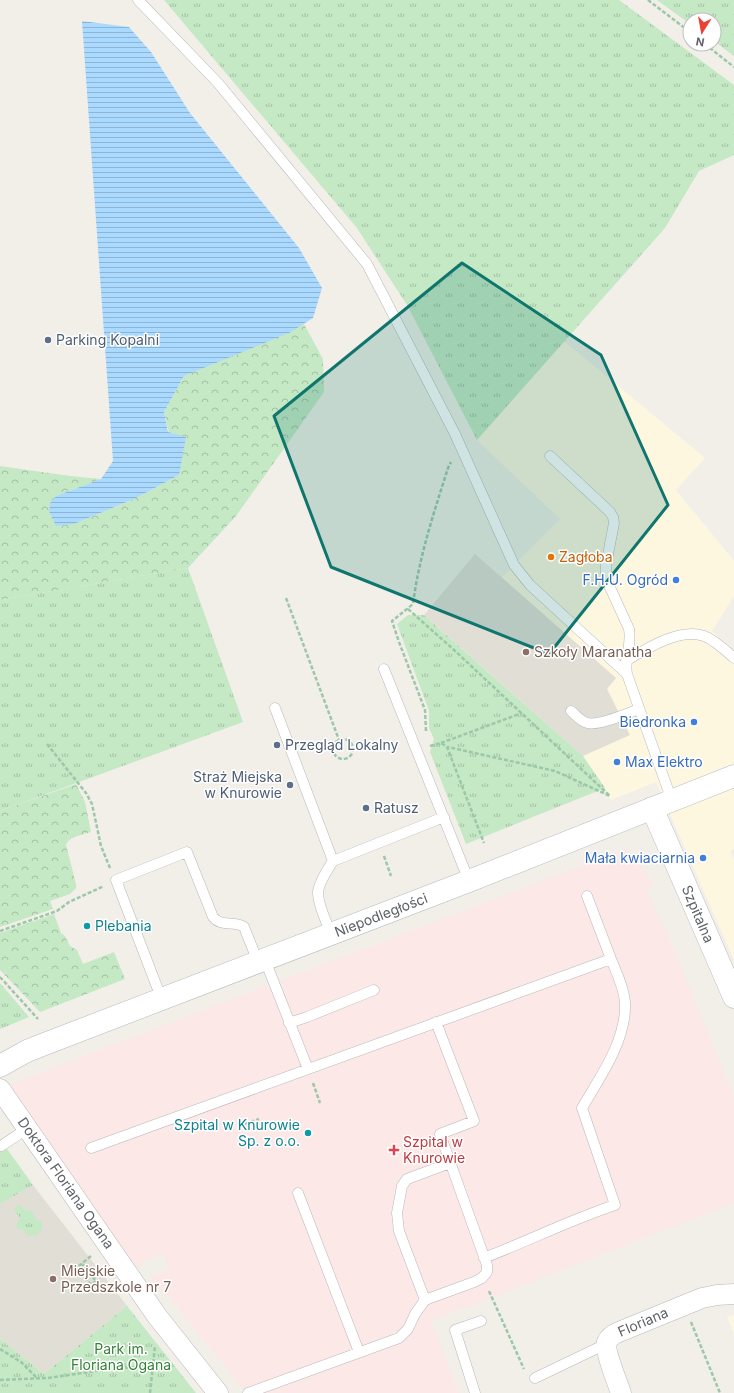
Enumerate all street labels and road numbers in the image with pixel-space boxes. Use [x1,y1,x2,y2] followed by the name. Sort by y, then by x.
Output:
[679,883,718,945] street label: Szpitalna
[332,889,430,940] street label: Niepodległości
[15,1114,118,1252] street label: Doktora Floriana Ogana
[615,1303,670,1340] street label: Floriana

